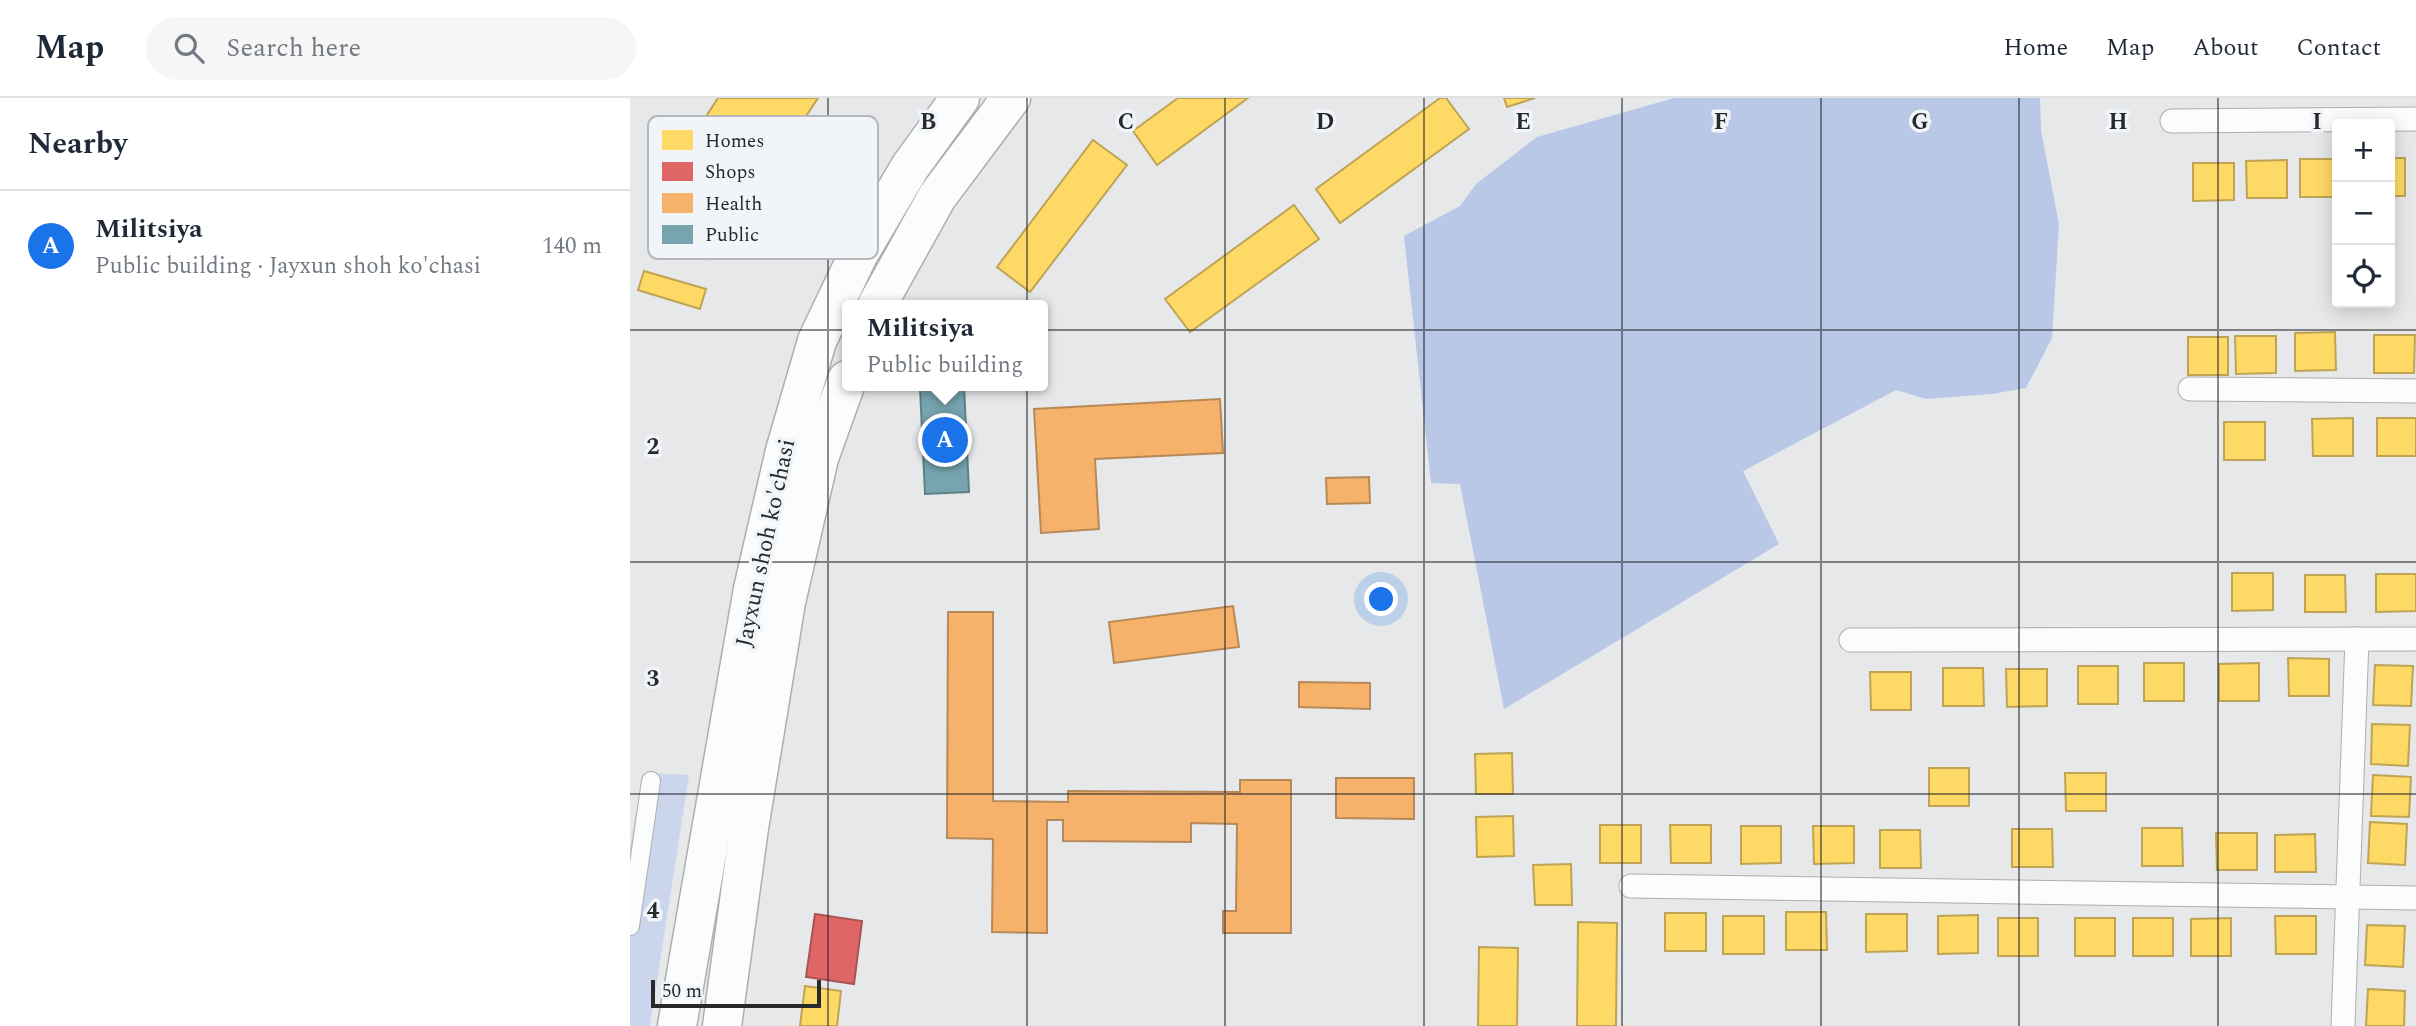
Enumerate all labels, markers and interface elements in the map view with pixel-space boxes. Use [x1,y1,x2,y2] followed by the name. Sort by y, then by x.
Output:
[146,17,636,80] search box
[35,23,104,73] text: Map
[226,28,361,68] text: Search here
[170,29,208,67] icon: search
[2003,30,2068,66] text: Home
[2106,30,2154,66] text: Map
[2192,30,2258,66] text: About
[2296,30,2381,66] text: Contact
[920,105,936,140] text: B
[1118,105,1134,140] text: C
[1316,105,1334,140] text: D
[1515,105,1531,140] text: E
[1714,105,1728,140] text: F
[1911,105,1929,140] text: G
[2108,105,2128,140] text: H
[2312,105,2322,140] text: I
[648,116,878,259] legend
[2332,119,2395,308] map controls
[2332,119,2395,182] button: +
[28,121,127,167] text: Nearby
[705,127,764,156] text: Homes
[705,158,755,187] text: Shops
[2332,182,2395,245] button: −
[705,190,762,219] text: Health
[95,209,203,249] text: Militsiya
[705,221,759,250] text: Public
[42,229,60,264] text: A
[542,229,602,264] text: 140 m
[2332,245,2395,308] button: locate
[95,249,481,284] text: Public building · Jayxun shoh ko'chasi
[842,300,1048,391] popup
[867,308,974,348] text: Militsiya
[867,348,1023,383] text: Public building
[922,414,968,466] pin: A
[647,430,660,465] text: 2
[727,436,805,650] street label: Jayxun shoh ko'chasi
[1364,582,1398,616] your location
[647,662,660,697] text: 3
[647,894,660,929] text: 4
[651,977,821,1009] scale bar
[662,977,702,1006] text: 50 m

